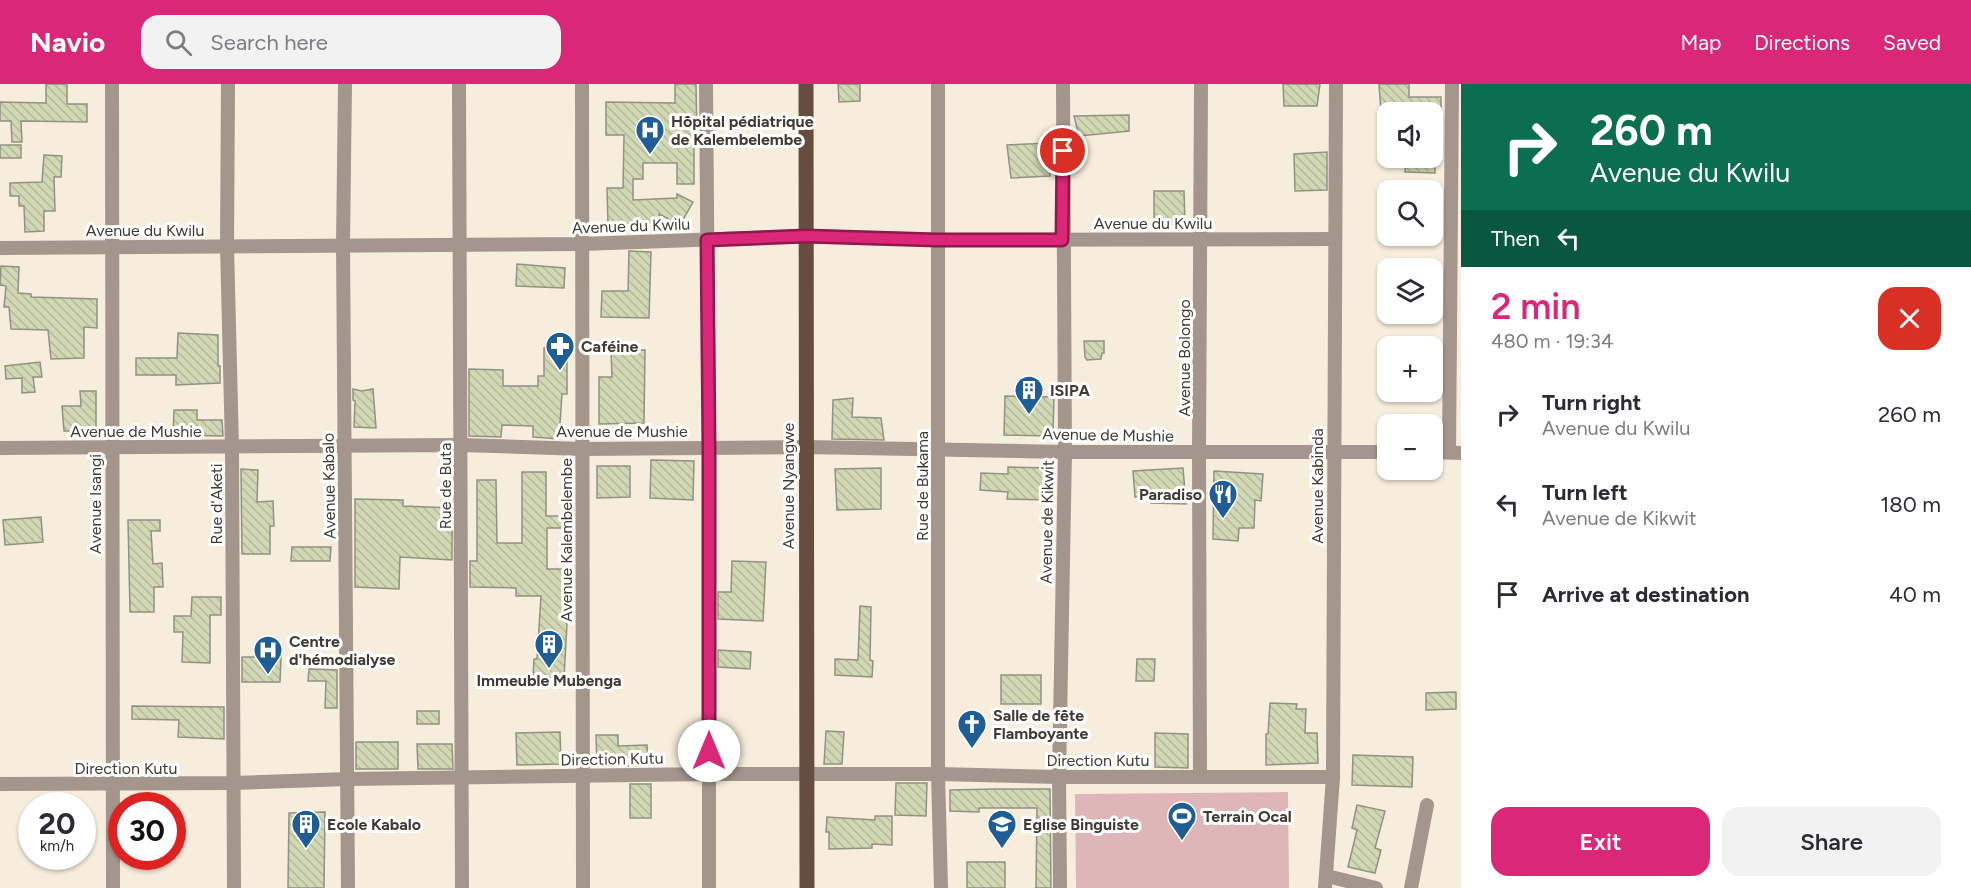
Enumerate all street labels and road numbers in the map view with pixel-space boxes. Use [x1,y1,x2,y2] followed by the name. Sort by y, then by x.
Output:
[571,214,691,238] street label: Avenue du Kwilu
[1094,214,1212,233] street label: Avenue du Kwilu
[86,221,204,240] street label: Avenue du Kwilu
[1175,299,1194,417] street label: Avenue Bolongo
[70,422,202,441] street label: Avenue de Mushie
[556,422,688,441] street label: Avenue de Mushie
[779,423,798,549] street label: Avenue Nyangwe
[1042,424,1174,446] street label: Avenue de Mushie
[1308,428,1327,544] street label: Avenue Kabinda
[913,431,932,541] street label: Rue de Bukama
[319,433,339,539] street label: Avenue Kabalo
[436,443,455,529] street label: Rue de Buta
[86,454,105,554] street label: Avenue Isangi
[557,458,576,622] street label: Avenue Kalembelembe
[1036,460,1058,584] street label: Avenue de Kikwit
[207,463,226,545] street label: Rue d'Aketi
[560,749,664,769] street label: Direction Kutu
[1046,751,1150,770] street label: Direction Kutu
[74,759,178,778] street label: Direction Kutu

